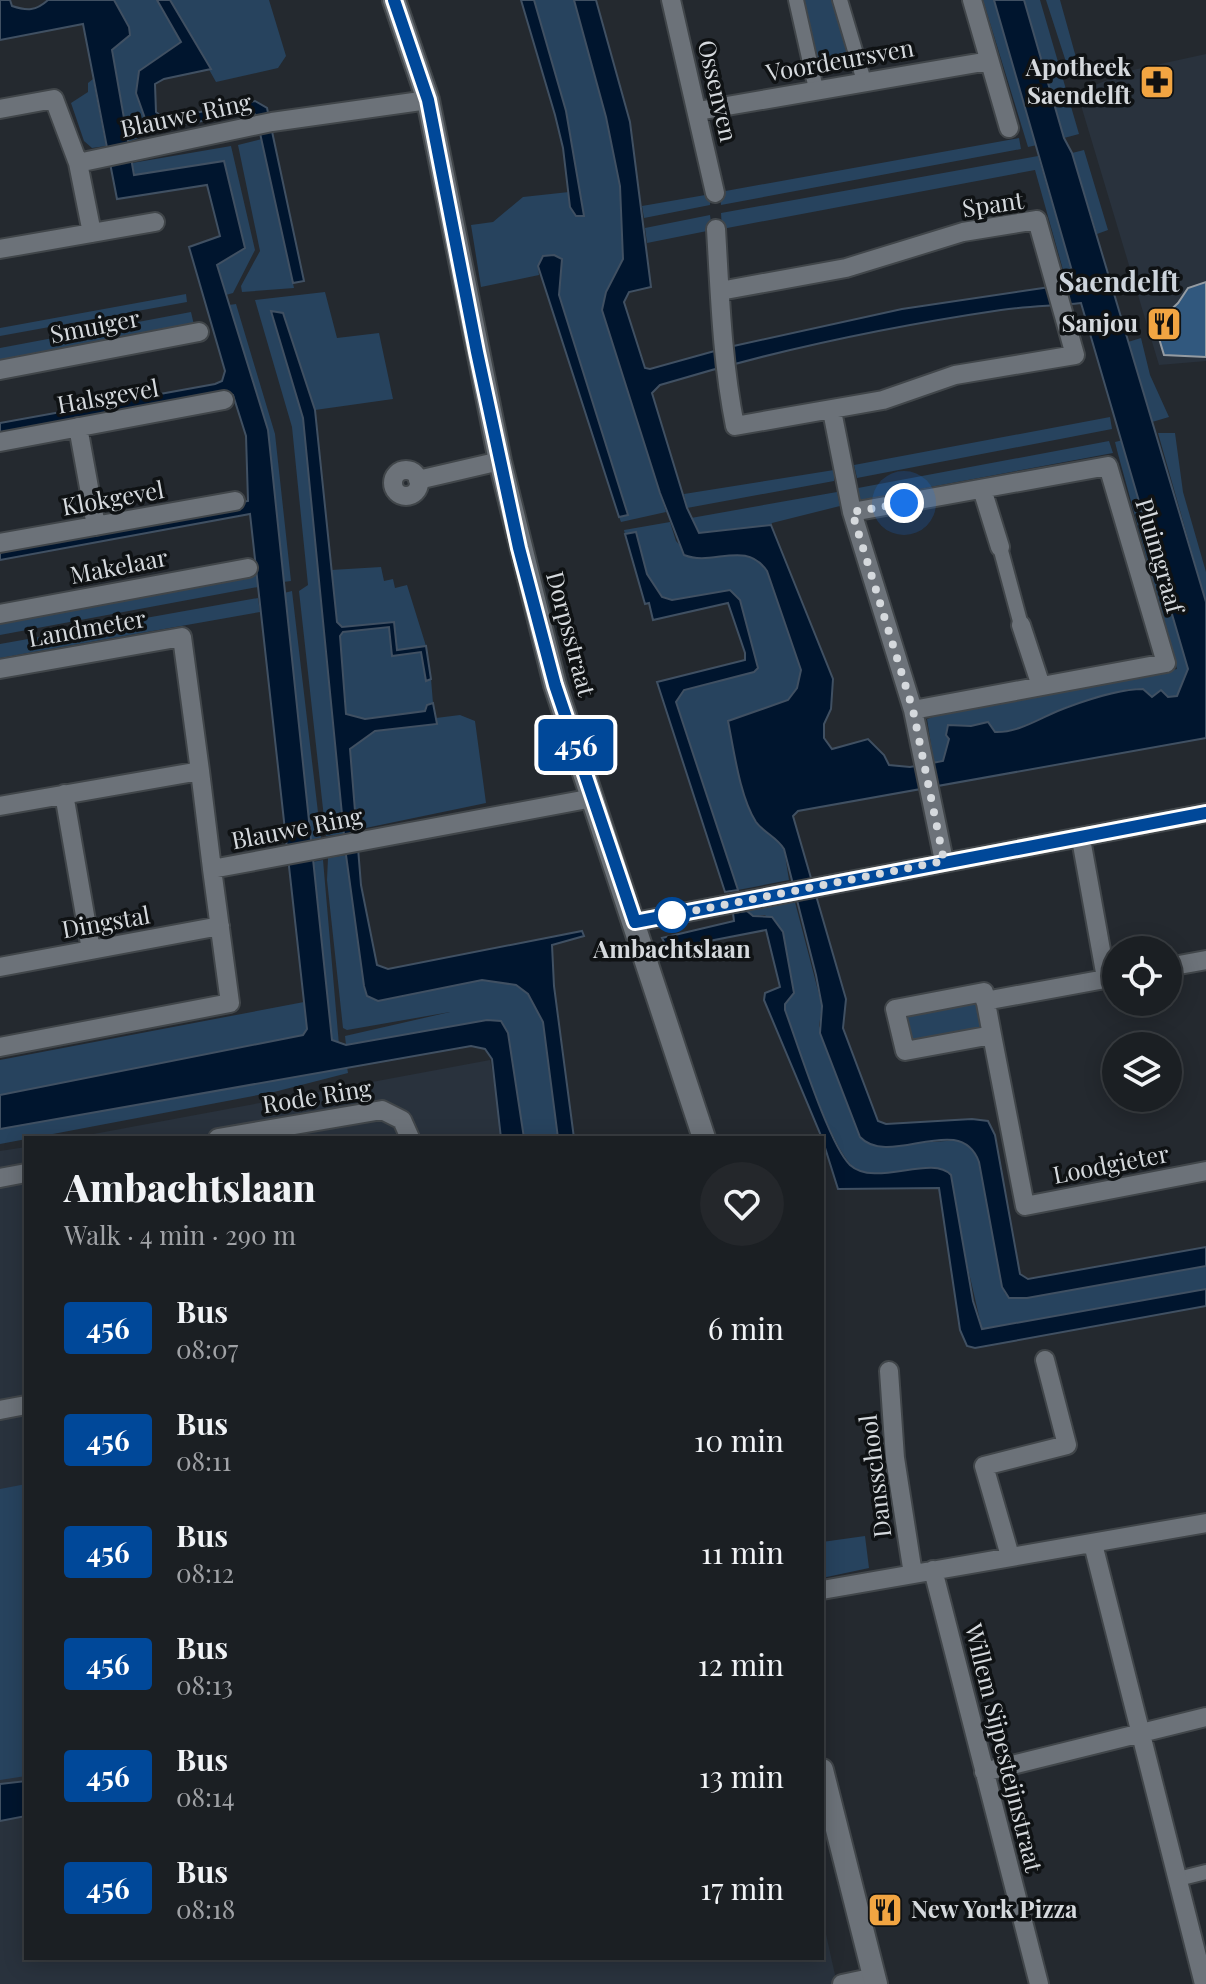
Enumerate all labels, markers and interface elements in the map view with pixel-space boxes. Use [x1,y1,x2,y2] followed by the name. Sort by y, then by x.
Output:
[762,30,916,88] street label: Voordeursven
[692,37,746,145] street label: Ossenven
[1025,50,1132,110] place label: Apotheek Saendelft
[1138,63,1176,101] pharmacy icon: Apotheek Saendelft
[117,84,254,144] street label: Blauwe Ring
[960,183,1026,223] street label: Spant
[1058,262,1180,299] district label: Saendelft
[47,301,142,349] street label: Smuiger
[1145,305,1183,343] restaurant icon: Sanjou
[1062,306,1138,338] place label: Sanjou
[54,370,161,420] street label: Halsgevel
[59,472,167,522] street label: Klokgevel
[884,483,924,523] your location
[1129,494,1193,619] street label: Pluimgraaf
[67,540,171,590] street label: Makelaar
[540,567,604,700] street label: Dorpsstraat
[25,601,148,653] street label: Landmeter
[530,719,622,771] line badge: 456
[554,726,598,763] text: 456
[228,799,365,855] street label: Blauwe Ring
[59,898,152,945] street label: Dingstal
[655,898,689,932] marker: Ambachtslaan
[592,932,751,964] place label: Ambachtslaan
[1102,936,1182,1112] map controls
[1102,936,1182,1016] button: locate
[1102,1032,1182,1112] button: layers
[260,1071,374,1119] street label: Rode Ring
[1050,1136,1172,1190] street label: Loodgieter
[64,1161,316,1212] text: Ambachtslaan
[700,1162,784,1246] button: heart
[64,1217,296,1252] text: Walk · 4 min · 290 m
[176,1291,228,1331] text: Bus
[708,1308,784,1348] text: 6 min
[86,1309,130,1346] text: 456
[176,1331,238,1366] text: 08:07
[176,1403,228,1443] text: Bus
[851,1413,897,1540] street label: Dansschool
[694,1420,784,1460] text: 10 min
[86,1421,130,1458] text: 456
[176,1443,231,1478] text: 08:11
[176,1515,228,1555] text: Bus
[701,1532,784,1572] text: 11 min
[86,1533,130,1570] text: 456
[176,1555,234,1590] text: 08:12
[958,1619,1051,1876] street label: Willem Sijpesteijnstraat
[176,1627,228,1667] text: Bus
[698,1644,784,1684] text: 12 min
[86,1645,130,1682] text: 456
[176,1667,233,1702] text: 08:13
[176,1739,228,1779] text: Bus
[699,1756,784,1796] text: 13 min
[86,1757,130,1794] text: 456
[176,1779,235,1814] text: 08:14
[176,1851,228,1891] text: Bus
[700,1868,784,1908] text: 17 min
[86,1869,130,1906] text: 456
[176,1891,235,1926] text: 08:18
[866,1891,904,1929] restaurant icon: New York Pizza
[911,1892,1078,1924] place label: New York Pizza

